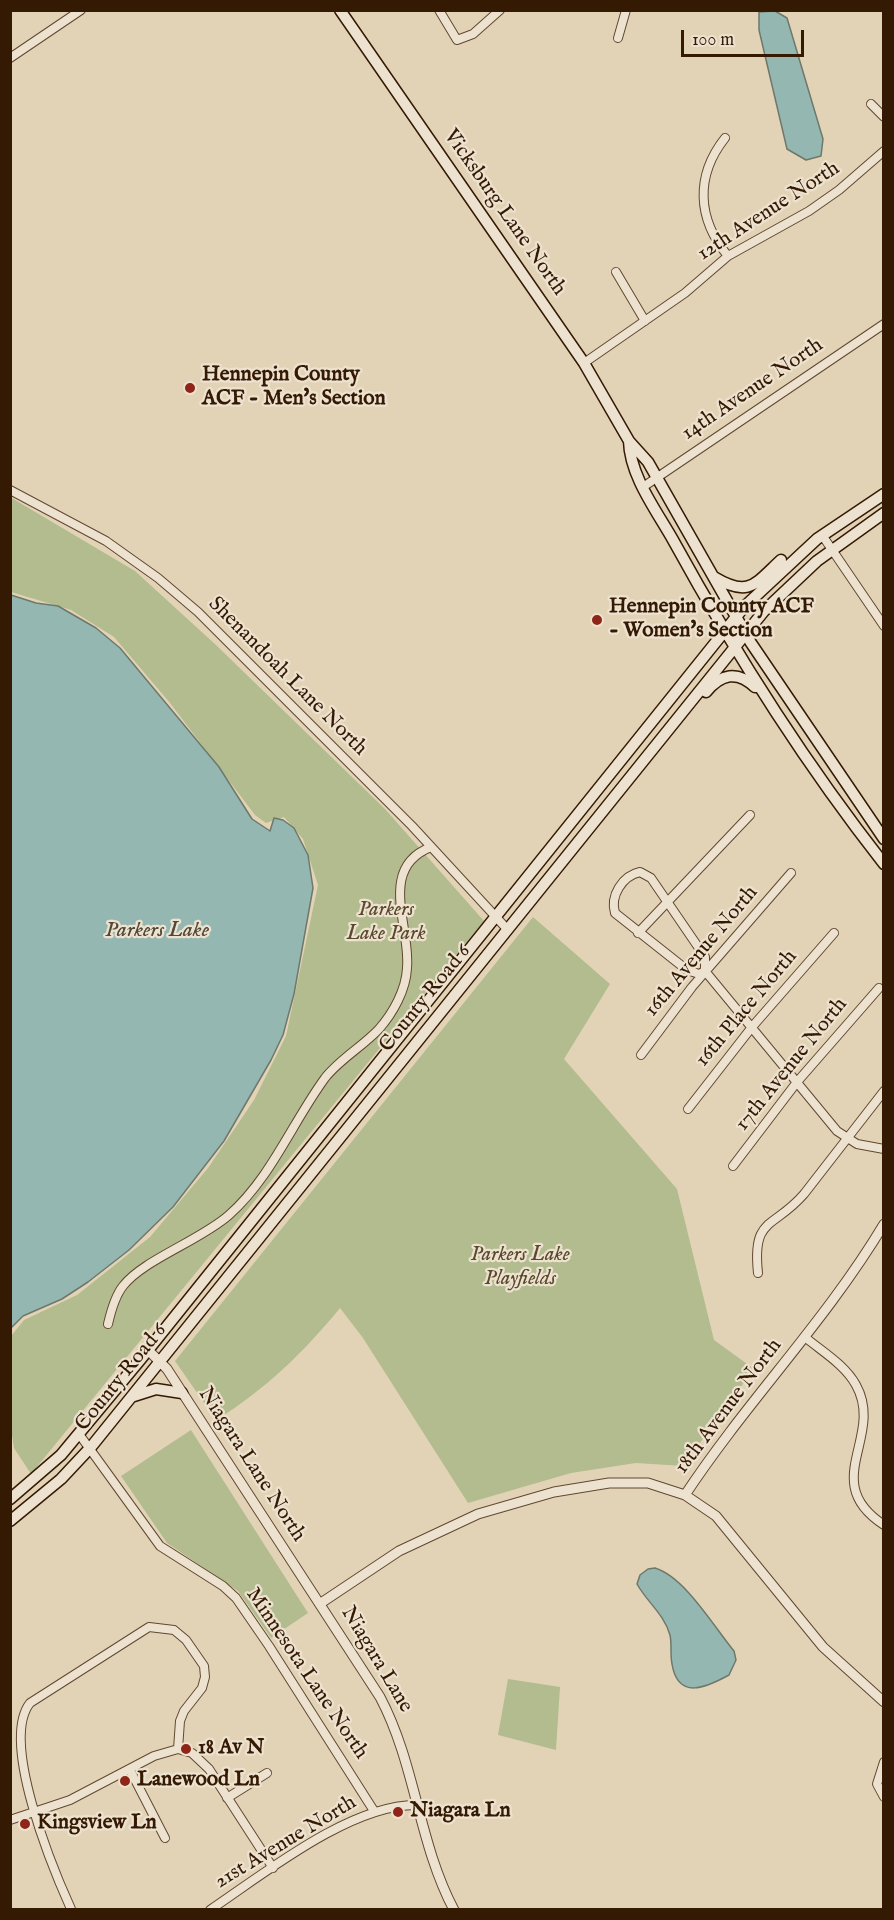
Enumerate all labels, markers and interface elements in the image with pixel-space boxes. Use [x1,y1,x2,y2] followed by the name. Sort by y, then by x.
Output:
[684,18,807,56] scale bar
[692,29,734,52] text: 100 m
[437,125,571,301] street label: Vicksburg Lane North
[693,157,845,267] street label: 12th Avenue North
[678,333,828,447] street label: 14th Avenue North
[202,363,386,413] place label: Hennepin County ACF - Men's Section
[183,381,197,395] marker: Hennepin County ACF - Men's Section
[202,592,372,762] street label: Shenandoah Lane North
[609,595,814,645] place label: Hennepin County ACF - Women's Section
[590,613,604,627] marker: Hennepin County ACF - Women's Section
[640,881,764,1023] street label: 16th Avenue North
[346,898,426,948] park label: Parkers Lake Park
[105,918,209,944] water label: Parkers Lake
[375,940,477,1058] street label: County Road 6
[691,945,803,1073] street label: 16th Place North
[731,993,853,1137] street label: 17th Avenue North
[470,1243,570,1293] park label: Parkers Lake Playfields
[71,1319,173,1437] street label: County Road 6
[670,1334,788,1480] street label: 18th Avenue North
[192,1383,310,1547] street label: Niagara Lane North
[239,1584,373,1764] street label: Minnesota Lane North
[334,1602,418,1718] street label: Niagara Lane
[198,1736,264,1762] place label: 18 Av N
[179,1742,193,1756] marker: 18 Av N
[137,1768,260,1794] place label: Lanewood Ln
[118,1774,132,1788] marker: Lanewood Ln
[211,1791,361,1895] street label: 21st Avenue North
[410,1799,511,1825] place label: Niagara Ln
[391,1805,405,1819] marker: Niagara Ln
[37,1811,157,1837] place label: Kingsview Ln
[18,1817,32,1831] marker: Kingsview Ln

